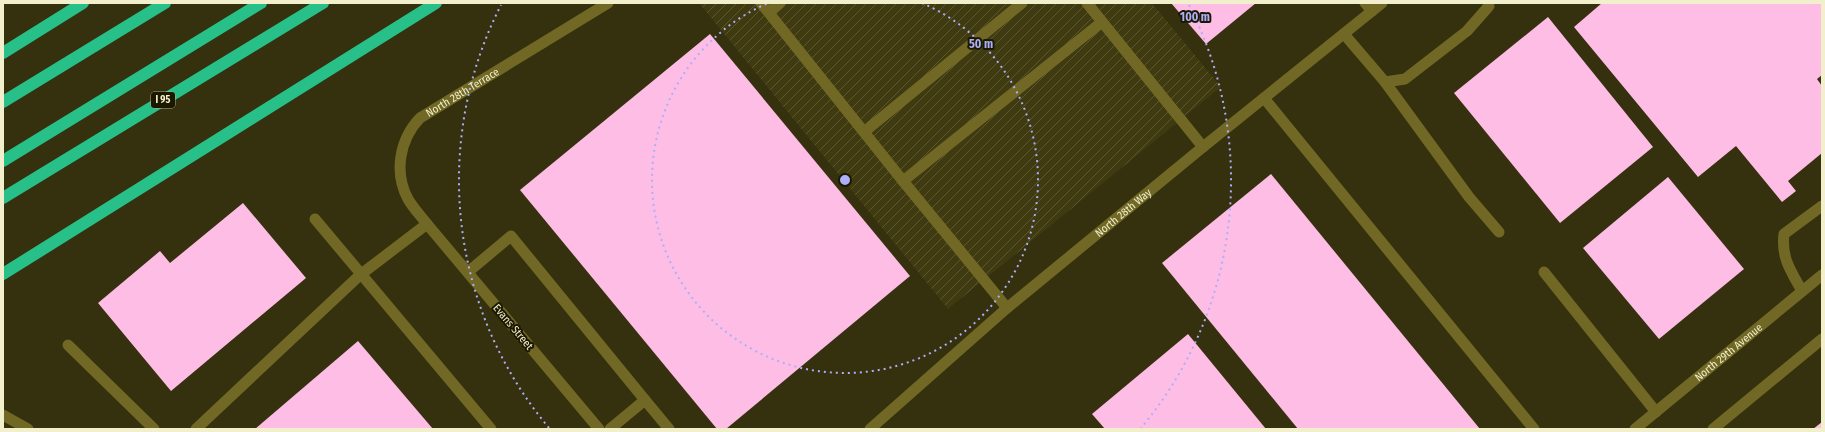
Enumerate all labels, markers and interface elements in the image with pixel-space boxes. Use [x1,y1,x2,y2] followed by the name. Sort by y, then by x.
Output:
[1180,10,1210,24] text: 100 m
[969,37,993,51] text: 50 m
[423,65,501,119] street label: North 28th Terrace
[151,92,175,108] road number: I 95
[838,173,852,187] centre of rings
[1092,186,1154,240] street label: North 28th Way
[490,302,536,353] street label: Evans Street
[1692,320,1765,384] street label: North 29th Avenue

